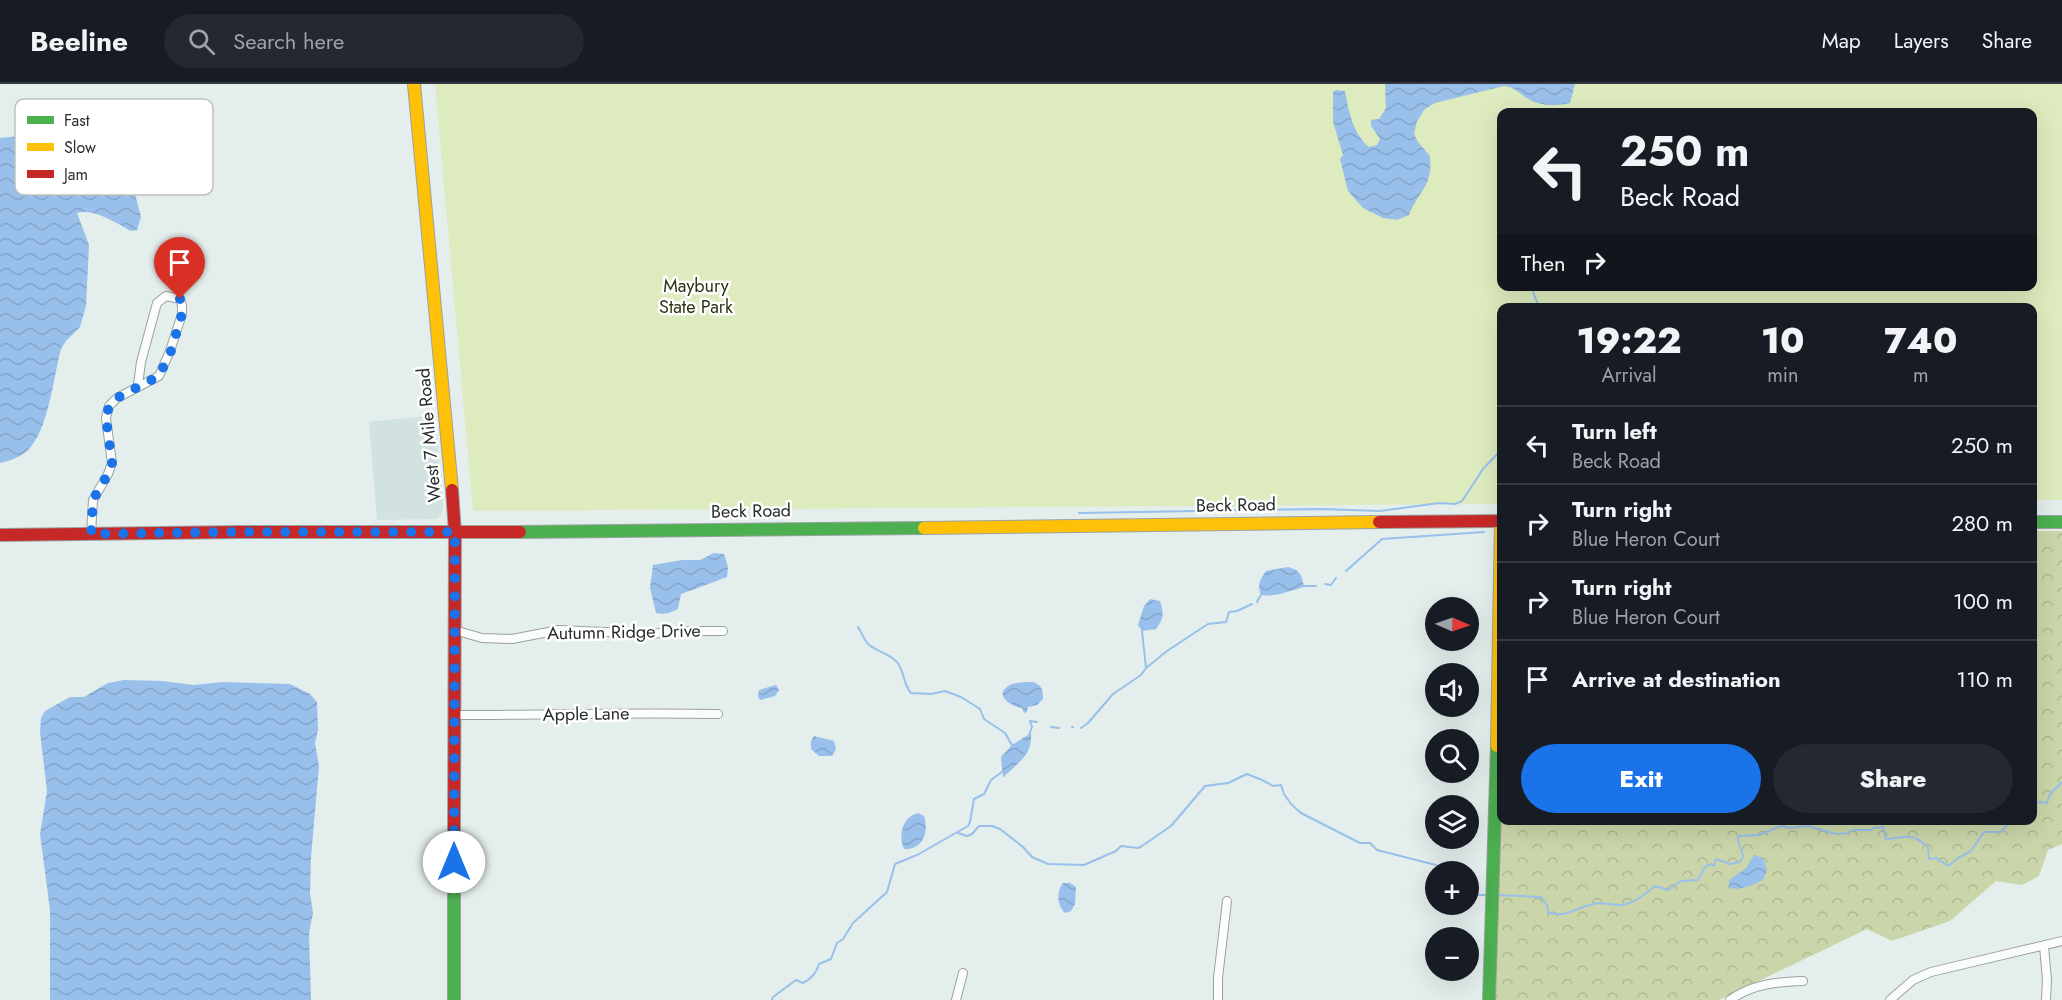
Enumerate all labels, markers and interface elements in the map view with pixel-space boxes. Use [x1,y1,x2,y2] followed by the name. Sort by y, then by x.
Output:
[164,14,584,68] search box
[30,21,128,62] text: Beeline
[185,25,218,58] icon: search
[233,25,344,57] text: Search here
[1822,26,1861,56] text: Map
[1894,26,1949,56] text: Layers
[1982,26,2032,56] text: Share
[15,99,213,195] legend
[64,109,90,132] text: Fast
[1620,121,1750,182] text: 250 m
[1521,132,1599,210] icon: left
[64,136,96,159] text: Slow
[62,163,88,186] text: Jam
[1620,177,1740,216] text: Beck Road
[154,237,205,299] pin
[163,246,196,279] icon: arrive
[1578,246,1611,279] icon: right
[1521,247,1566,279] text: Then
[659,273,733,320] park label: Maybury State Park
[1577,314,1682,366] text: 19:22
[1761,314,1805,366] text: 10
[1884,314,1957,366] text: 740
[1601,361,1657,390] text: Arrival
[1767,361,1798,390] text: min
[1913,361,1929,390] text: m
[410,367,448,503] street label: West 7 Mile Road
[1572,415,1657,447] text: Turn left
[1521,429,1554,462] icon: left
[1951,429,2013,461] text: 250 m
[1572,447,1661,476] text: Beck Road
[1196,491,1276,519] street label: Beck Road
[1572,493,1672,525] text: Turn right
[711,497,791,525] street label: Beck Road
[1521,507,1554,540] icon: right
[1952,507,2013,539] text: 280 m
[1572,525,1720,554] text: Blue Heron Court
[1572,571,1672,603] text: Turn right
[1521,585,1554,618] icon: right
[1953,585,2013,617] text: 100 m
[1425,597,1479,651] north arrow
[1425,597,1479,981] map controls
[1572,603,1720,632] text: Blue Heron Court
[547,618,701,646] street label: Autumn Ridge Drive
[1425,663,1479,717] button: sound
[1521,663,1554,696] icon: arrive
[1572,663,1781,695] text: Arrive at destination
[1956,663,2013,695] text: 110 m
[542,700,630,728] street label: Apple Lane
[1425,729,1479,783] button: search
[1521,744,1761,813] button: Exit
[1773,744,2013,813] button: Share
[1425,795,1479,849] button: layers
[422,830,486,894] position arrow
[1425,861,1479,915] button: +
[1425,927,1479,981] button: −

